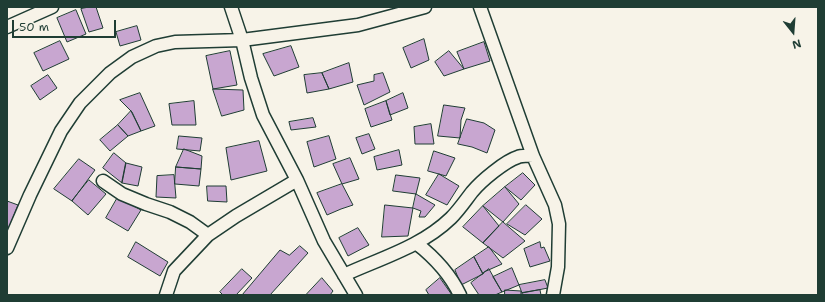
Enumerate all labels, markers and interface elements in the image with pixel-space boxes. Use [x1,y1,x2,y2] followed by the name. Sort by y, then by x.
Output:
[14,12,118,38] scale bar
[773,12,813,52] north arrow
[19,19,49,35] text: 50 m
[790,36,803,52] text: N

